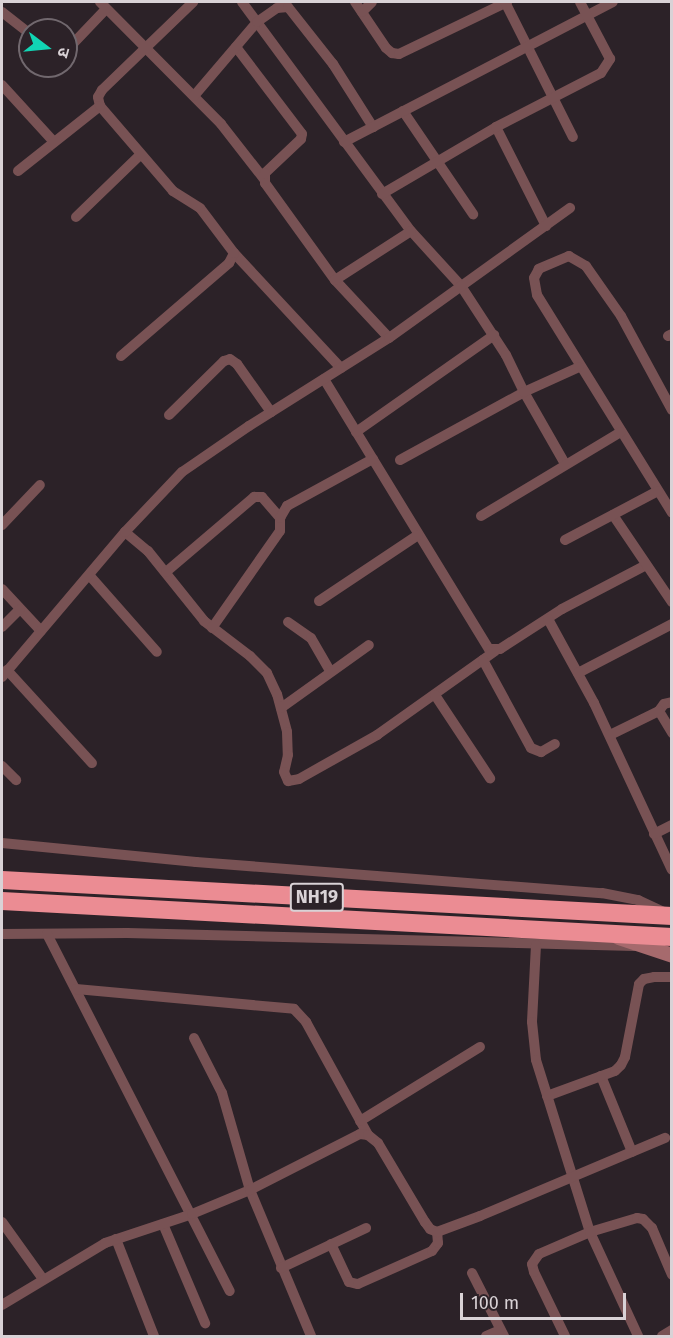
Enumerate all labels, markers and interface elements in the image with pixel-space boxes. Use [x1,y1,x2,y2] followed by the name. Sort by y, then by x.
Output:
[18,18,78,78] north arrow
[53,45,74,60] text: उ
[288,882,346,912] road number: NH19
[463,1281,630,1319] scale bar
[471,1292,519,1314] text: 100 m

